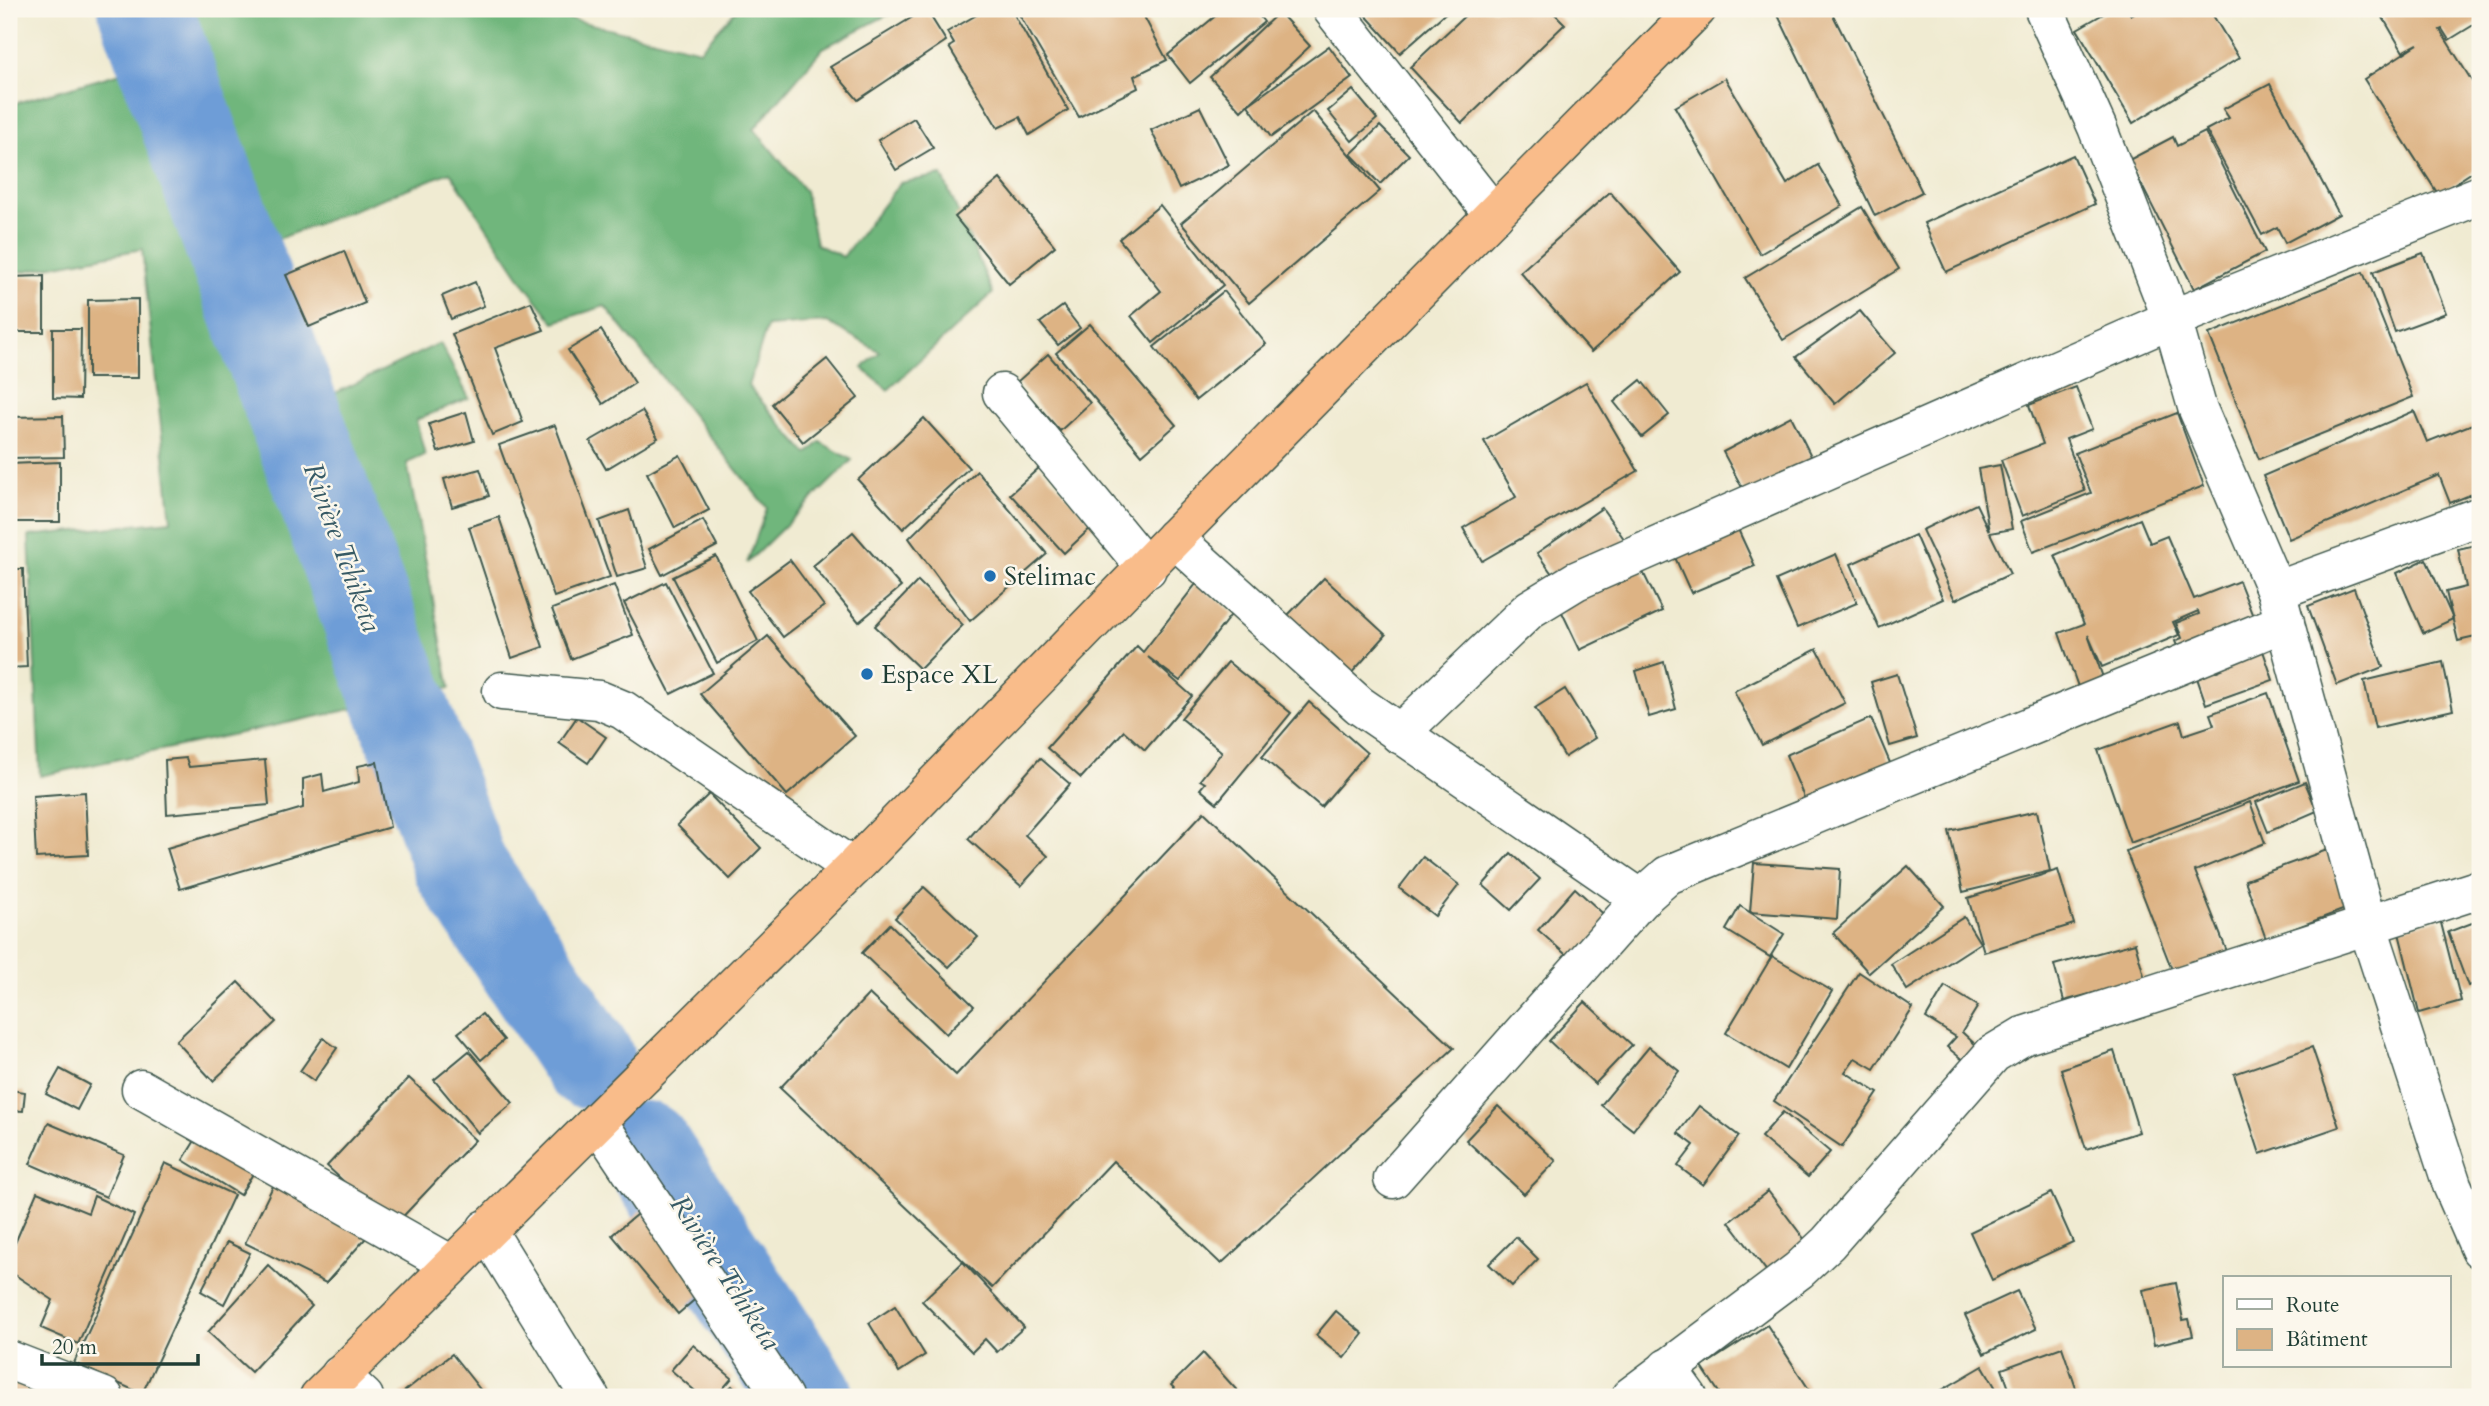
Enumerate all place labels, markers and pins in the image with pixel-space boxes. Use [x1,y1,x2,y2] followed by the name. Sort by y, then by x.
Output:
[1004,559,1096,594] place label: Stelimac
[982,568,998,584] marker: Stelimac
[881,657,998,692] place label: Espace XL
[859,666,875,682] marker: Espace XL

